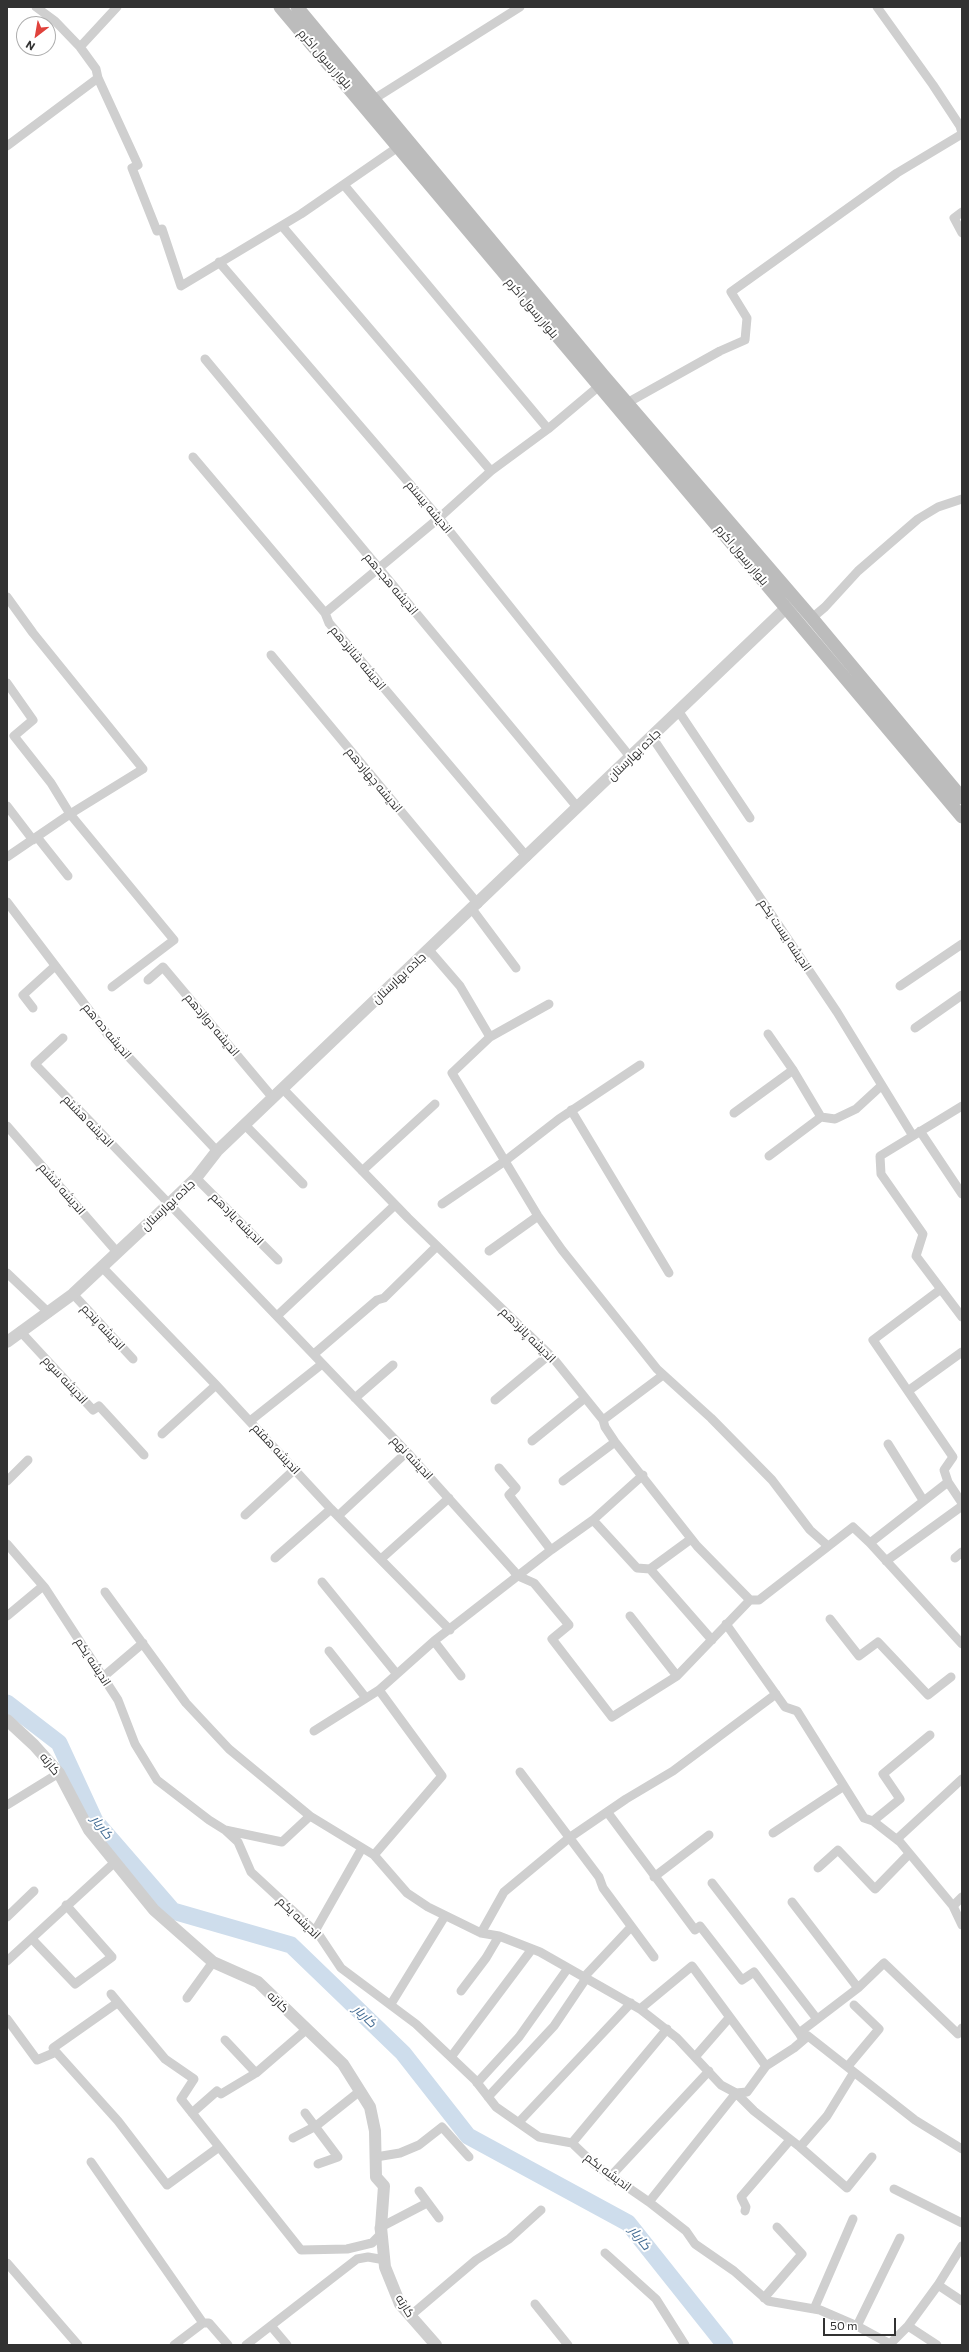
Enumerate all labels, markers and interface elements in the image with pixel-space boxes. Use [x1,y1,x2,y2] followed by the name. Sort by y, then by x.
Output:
[16,16,56,56] north arrow
[295,26,355,92] street label: بلوار رسول اکرم
[23,38,37,54] text: N
[502,275,562,341] street label: بلوار رسول اکرم
[403,478,455,536] street label: اندیشه بیستم
[712,522,772,588] street label: بلوار رسول اکرم
[361,550,421,618] street label: اندیشه هجدهم
[327,623,389,693] street label: اندیشه شانزدهم
[605,726,663,784] street label: جاده بهارستان
[343,745,405,815] street label: اندیشه چهاردهم
[756,896,814,974] street label: اندیشه بیست یکم
[369,950,429,1006] street label: جاده بهارستان
[182,991,242,1059] street label: اندیشه دوازدهم
[80,1000,134,1062] street label: اندیشه ده هم
[60,1092,116,1150] street label: اندیشه هشتم
[36,1160,88,1218] street label: اندیشه ششم
[138,1177,198,1233] street label: جاده بهارستان
[208,1190,266,1248] street label: اندیشه یازدهم
[78,1301,128,1353] street label: اندیشه پنجم
[497,1304,559,1366] street label: اندیشه پانزدهم
[39,1353,91,1407] street label: اندیشه سوم
[249,1421,303,1477] street label: اندیشه هفتم
[388,1433,436,1483] street label: اندیشه نهم
[72,1635,114,1689] street label: اندیشه یکم
[37,1750,63,1778] street label: کارته
[88,1812,116,1842] water label: کاربار
[274,1894,324,1942] street label: اندیشه یکم
[264,1988,292,2016] street label: کارته
[350,2001,380,2031] water label: کاربار
[582,2150,634,2194] street label: اندیشه یکم
[626,2223,654,2253] water label: کاربار
[392,2292,418,2320] street label: کارته
[825,2310,898,2336] scale bar
[830,2318,858,2332] text: 50 m

